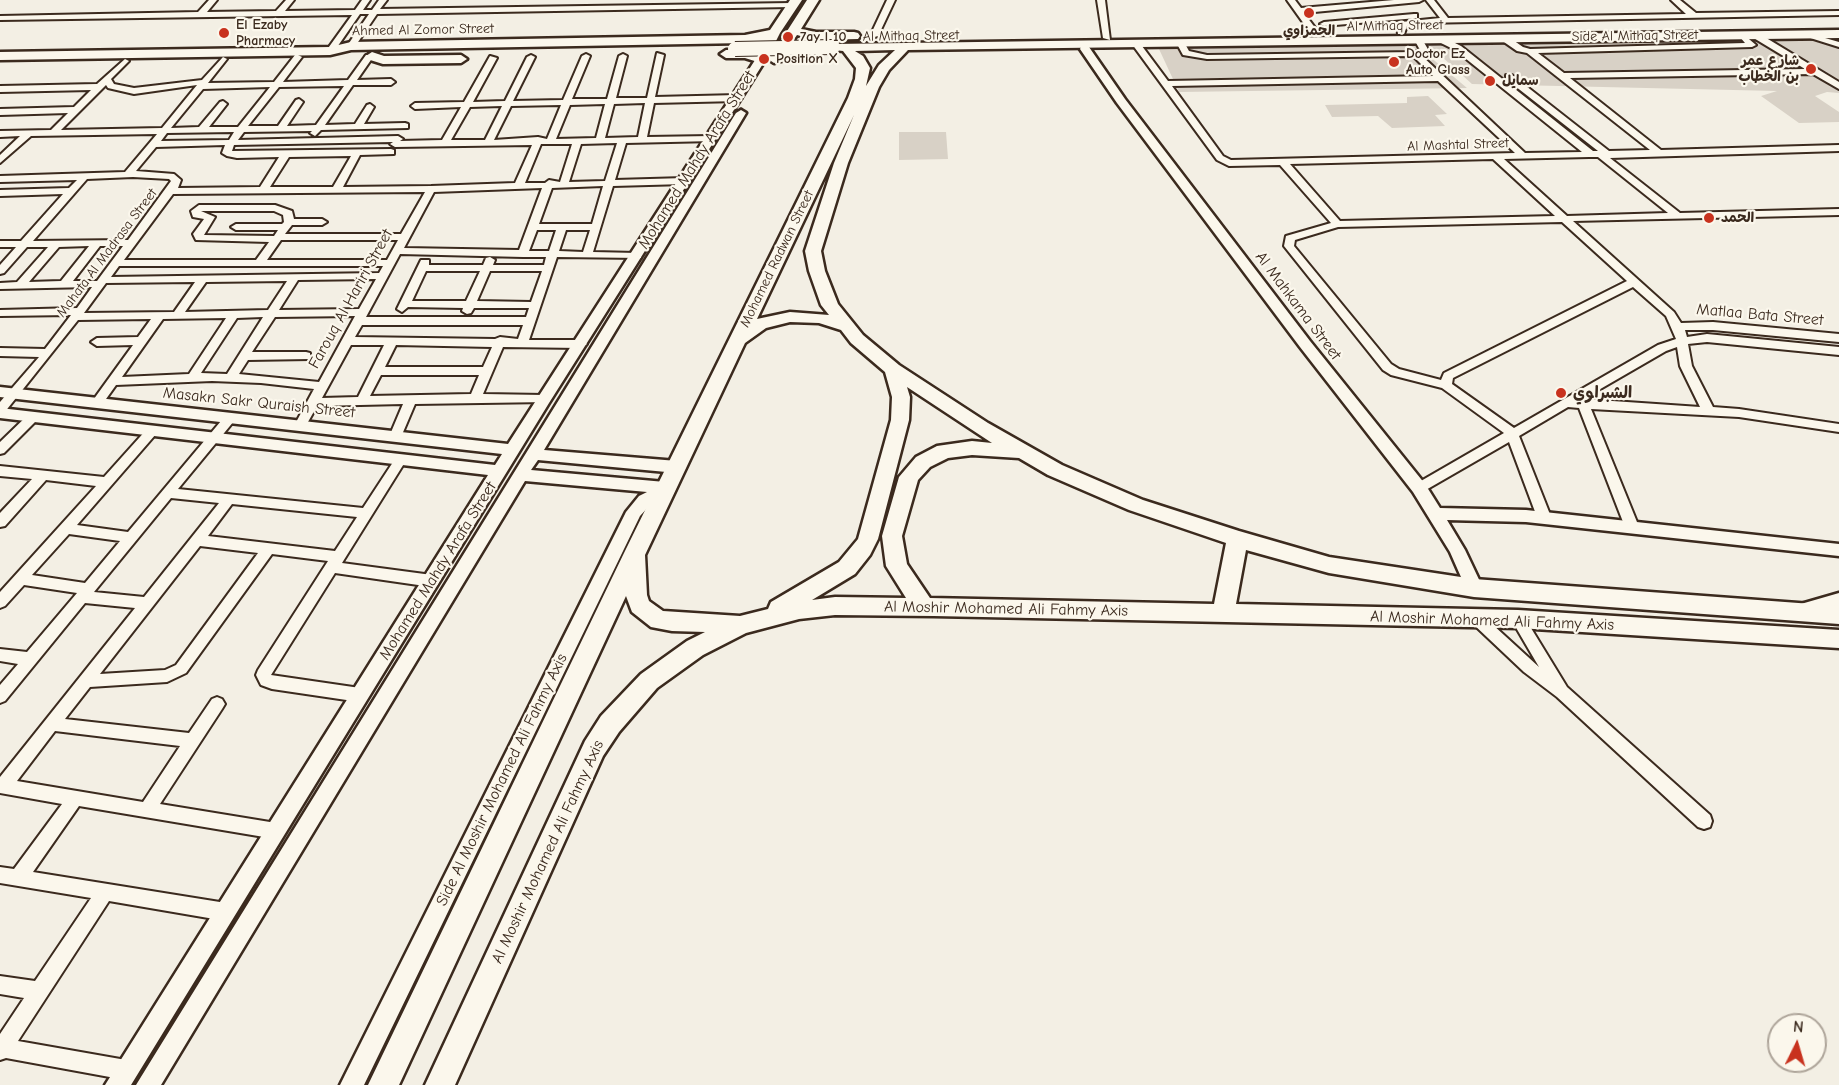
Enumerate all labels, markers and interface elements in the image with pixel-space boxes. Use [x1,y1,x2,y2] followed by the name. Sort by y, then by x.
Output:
[1302,6,1316,20] marker: الحمزاوي
[236,17,295,50] place label: El Ezaby Pharmacy
[1347,17,1443,35] street label: Al Mithaq Street
[352,20,494,40] street label: Ahmed Al Zomor Street
[1283,23,1335,39] place label: الحمزاوي
[217,26,231,40] marker: El Ezaby Pharmacy
[1572,26,1698,46] street label: Side Al Mithaq Street
[863,27,959,45] street label: Al Mithaq Street
[800,29,847,45] place label: 7ay l 10
[781,30,795,44] marker: 7ay l 10
[1406,46,1470,78] place label: Doctor Ez Auto Glass
[776,51,838,67] place label: Position X
[757,52,771,66] marker: Position X
[1738,53,1799,86] place label: شارع عمر بن الخطاب
[1387,55,1401,69] marker: Doctor Ez Auto Glass
[1804,62,1818,76] marker: شارع عمر بن الخطاب
[634,67,760,253] street label: Mohamed Mahdy Arafa Street
[1502,73,1539,89] place label: سمايل
[1483,74,1497,88] marker: سمايل
[1407,135,1509,155] street label: Al Mashtal Street
[53,185,161,321] street label: Mahata Al Madrasa Street
[737,188,817,330] street label: Mohamed Radwan Street
[1721,210,1754,226] place label: الحمد
[1702,211,1716,225] marker: الحمد
[305,226,397,372] street label: Farouq Al Hariri Street
[1251,248,1345,364] street label: Al Mahkama Street
[1696,300,1824,330] street label: Matlaa Bata Street
[162,383,356,423] street label: Masakn Sakr Quraish Street
[1573,383,1632,403] place label: الشبراوي
[1554,386,1568,400] marker: الشبراوي
[375,478,501,664] street label: Mohamed Mahdy Arafa Street
[884,597,1128,621] street label: Al Moshir Mohamed Ali Fahmy Axis
[1370,607,1614,635] street label: Al Moshir Mohamed Ali Fahmy Axis
[432,651,572,909] street label: Side Al Moshir Mohamed Ali Fahmy Axis
[488,737,608,967] street label: Al Moshir Mohamed Ali Fahmy Axis
[1767,1013,1827,1073] north arrow
[1792,1018,1804,1036] text: N

